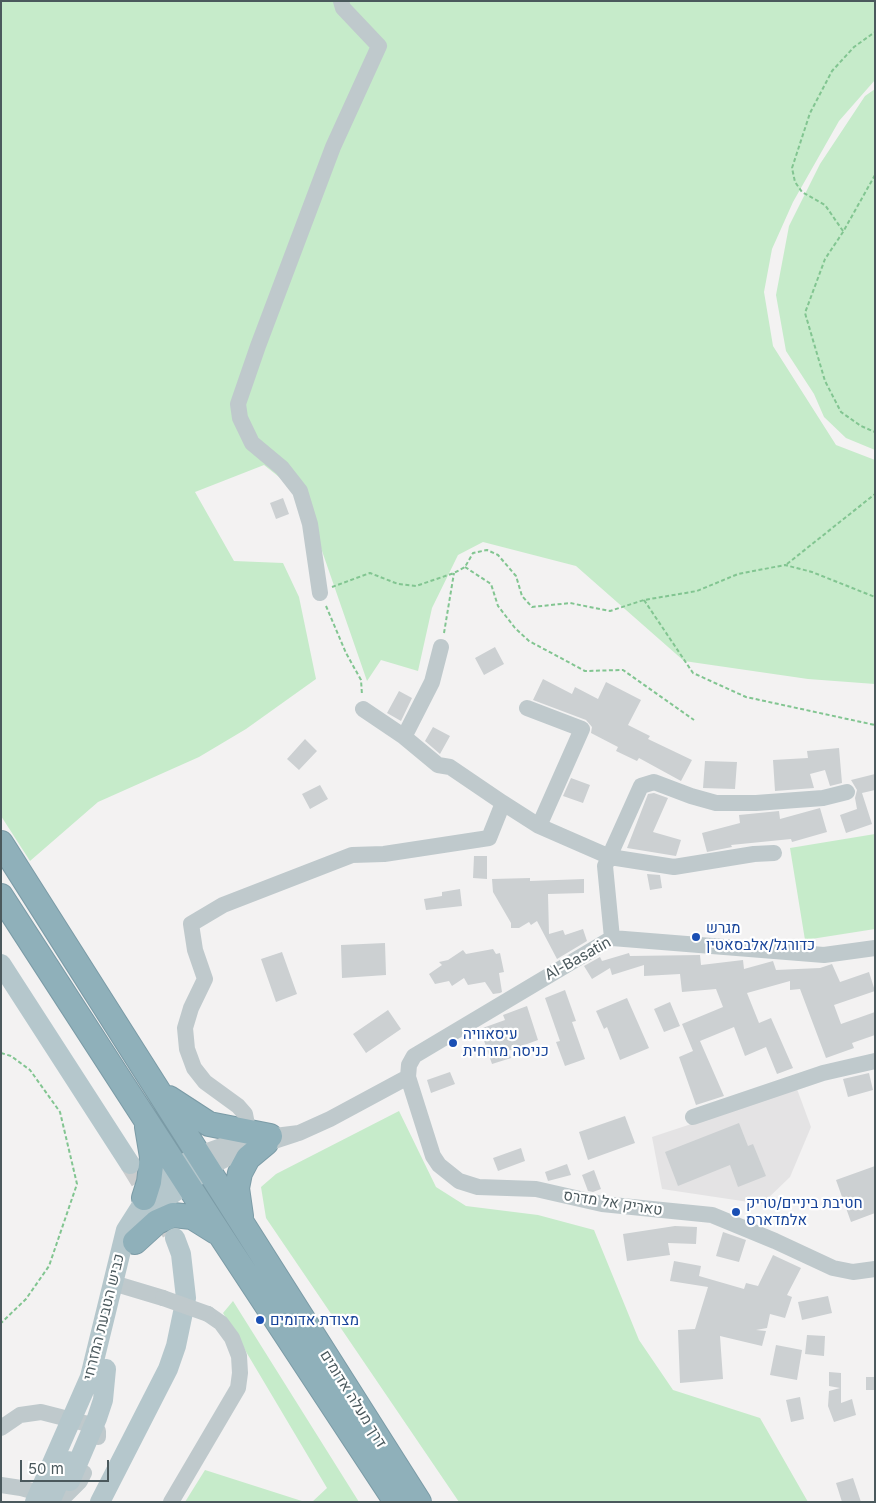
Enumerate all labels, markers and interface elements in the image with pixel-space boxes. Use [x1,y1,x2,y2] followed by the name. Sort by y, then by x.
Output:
[706,919,815,954] place label: מגרש כדורגל/אלבסאטין
[690,931,702,943] marker: מגרש כדורגל/אלבסאטין
[542,933,614,985] street label: Al-Basatin
[463,1025,549,1060] place label: עיסאוויה כניסה מזרחית
[447,1037,459,1049] marker: עיסאוויה כניסה מזרחית
[562,1186,664,1220] street label: טאריק אל מדרס
[746,1194,863,1229] place label: חטיבת ביניים/טריק אלמדארס
[730,1206,742,1218] marker: חטיבת ביניים/טריק אלמדארס
[80,1252,128,1382] street label: כביש הטבעת המזרחי
[270,1311,359,1329] place label: מצודת אדומים
[254,1314,266,1326] marker: מצודת אדומים
[316,1347,390,1451] street label: דרך מעלה אדומים
[22,1450,111,1482] scale bar
[28,1459,64,1478] text: 50 m

